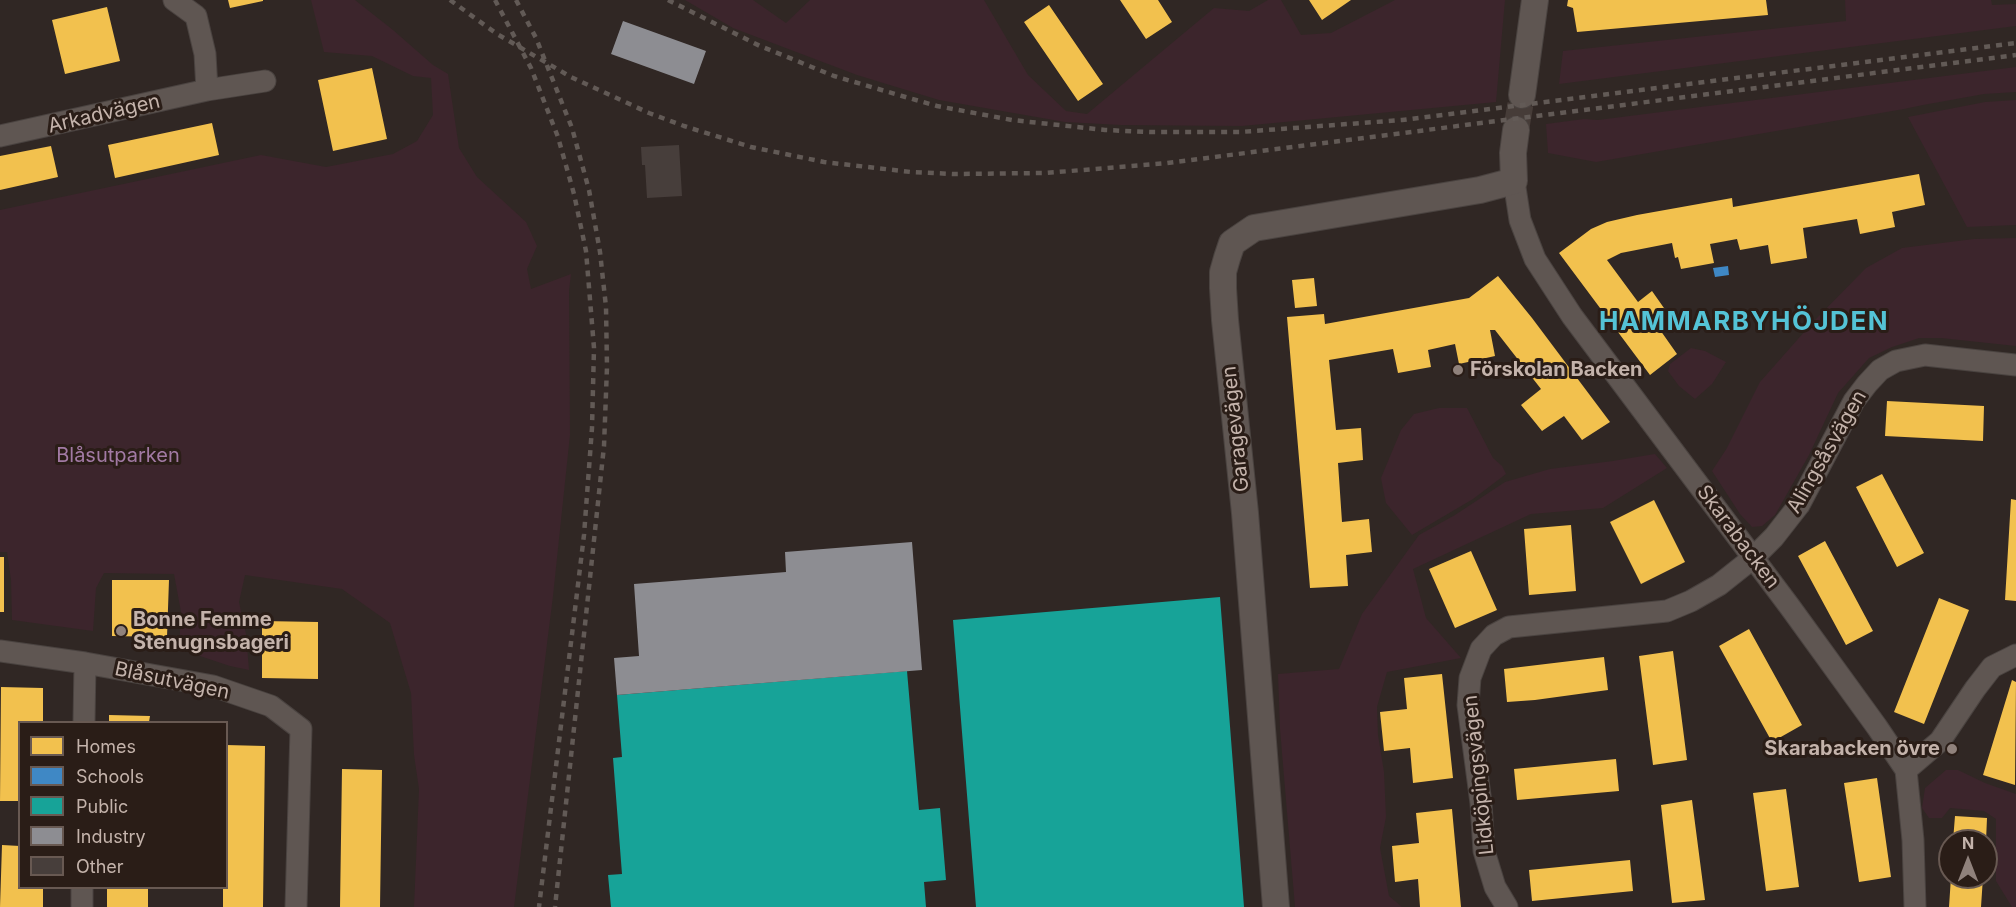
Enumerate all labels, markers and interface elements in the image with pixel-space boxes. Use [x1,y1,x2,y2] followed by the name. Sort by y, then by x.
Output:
[46,89,162,139] street label: Arkadvägen
[1599,306,1889,338] district label: HAMMARBYHÖJDEN
[1470,358,1643,382] place label: Förskolan Backen
[1451,363,1465,377] marker: Förskolan Backen
[1217,365,1255,493] street label: Garagevägen
[1782,386,1872,518] street label: Alingsåsvägen
[56,444,180,468] park label: Blåsutparken
[1691,481,1785,593] street label: Skarabacken
[133,608,289,655] place label: Bonne Femme Stenugnsbageri
[114,624,128,638] marker: Bonne Femme Stenugnsbageri
[112,657,232,705] street label: Blåsutvägen
[1459,694,1499,856] street label: Lidköpingsvägen
[18,721,228,889] legend
[76,736,136,757] text: Homes
[1764,737,1940,761] place label: Skarabacken övre
[1945,742,1959,756] marker: Skarabacken övre
[76,766,144,787] text: Schools
[76,796,128,817] text: Public
[76,826,146,847] text: Industry
[1938,829,1998,889] north arrow
[1962,833,1974,853] text: N
[76,856,124,877] text: Other

